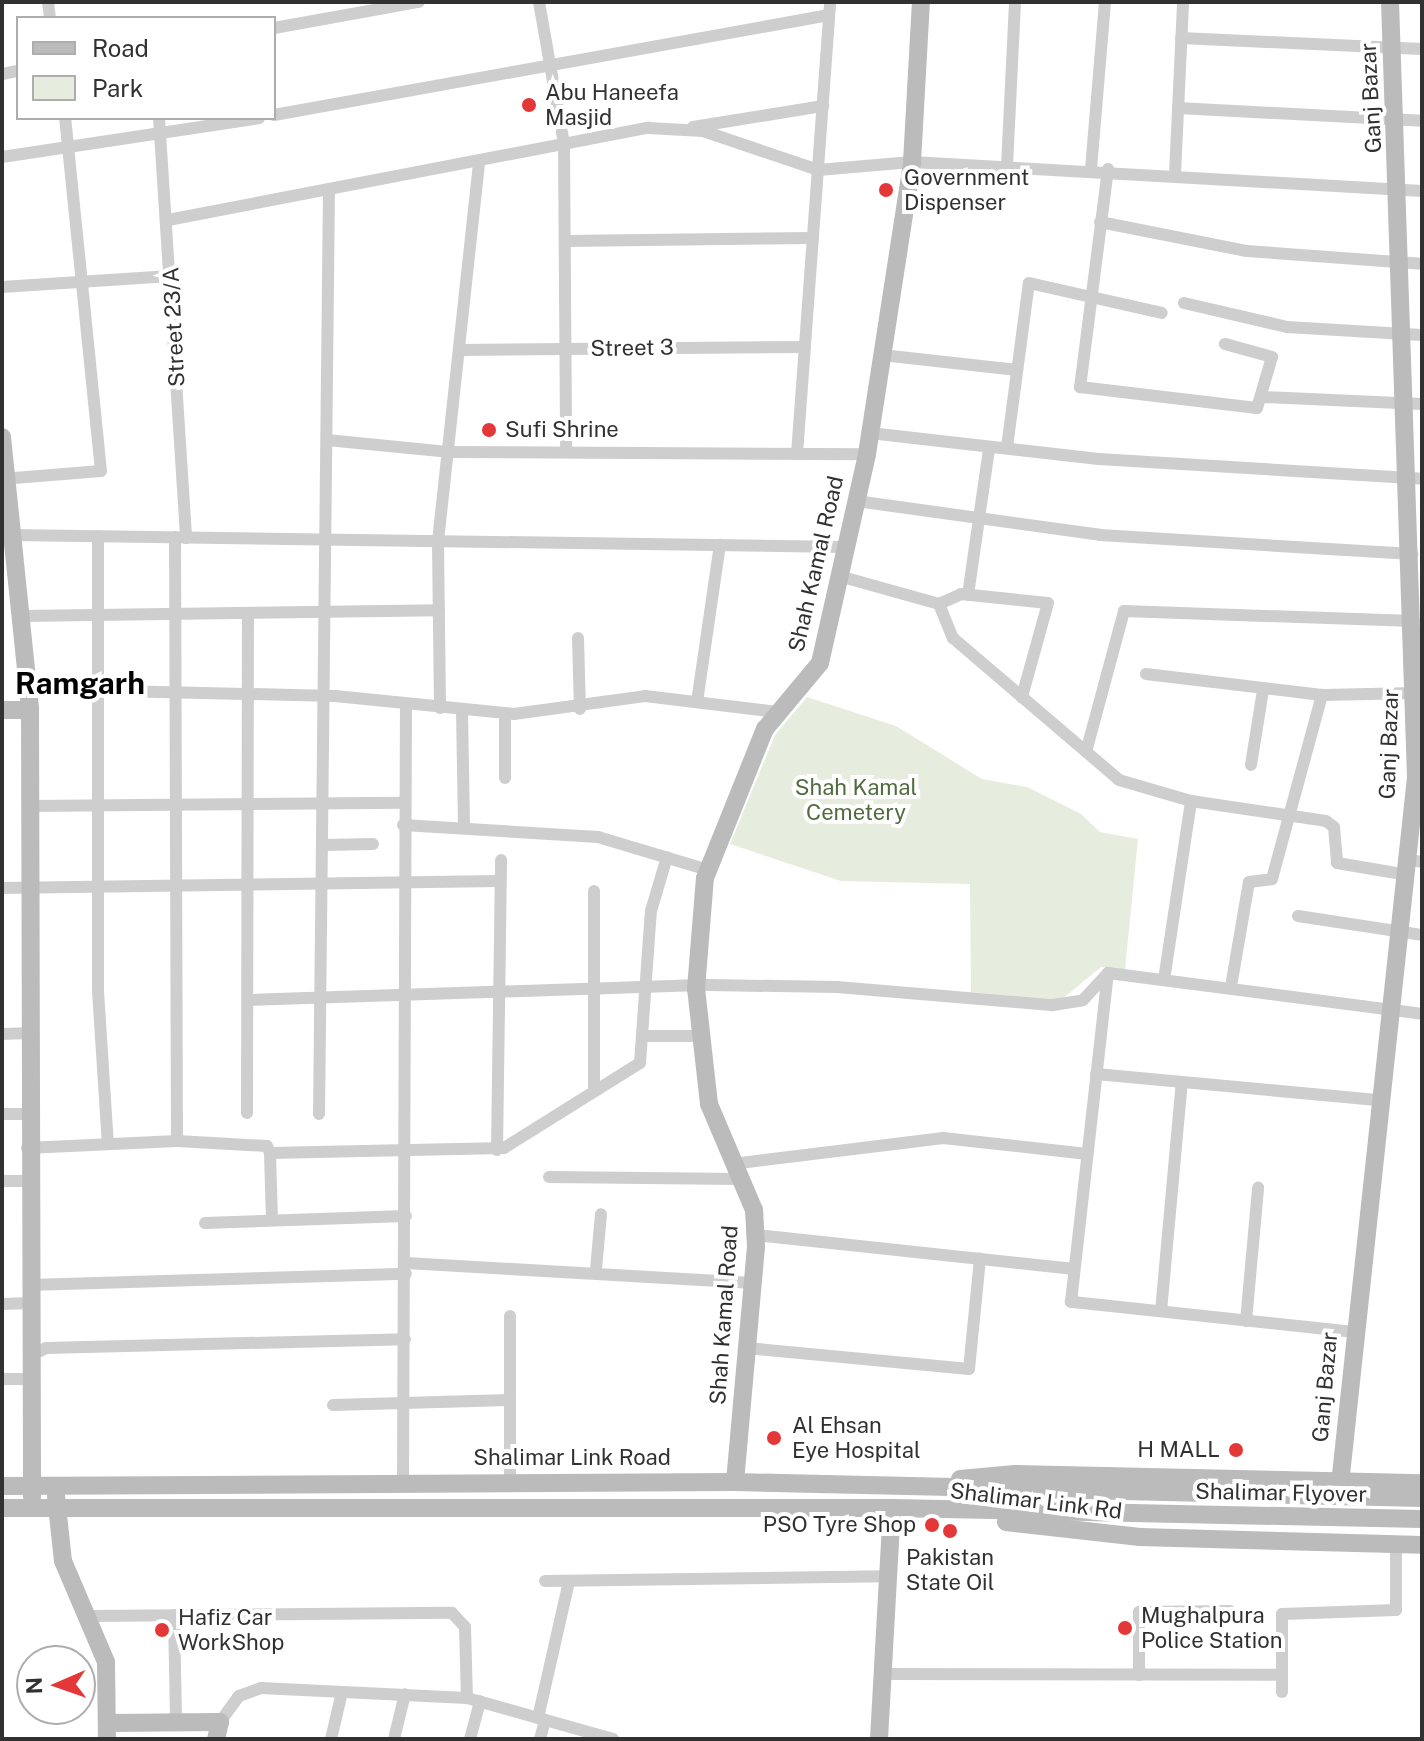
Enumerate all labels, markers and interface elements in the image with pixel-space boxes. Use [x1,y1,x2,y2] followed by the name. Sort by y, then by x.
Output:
[16,16,276,120] legend
[92,34,149,62] text: Road
[1355,42,1387,154] street label: Ganj Bazar
[92,74,143,102] text: Park
[545,79,679,130] place label: Abu Haneefa Masjid
[520,96,538,114] marker: Abu Haneefa Masjid
[904,164,1029,216] place label: Government Dispenser
[875,179,897,201] marker: Government Dispenser
[158,266,190,388] street label: Street 23/A
[590,334,674,362] street label: Street 3
[505,417,619,443] place label: Sufi Shrine
[480,421,498,439] marker: Sufi Shrine
[783,473,849,655] street label: Shah Kamal Road
[15,665,145,701] district label: Ramgarh
[1374,688,1404,800] street label: Ganj Bazar
[795,774,917,826] park label: Shah Kamal Cemetery
[705,1224,743,1406] street label: Shah Kamal Road
[1307,1331,1343,1443] street label: Ganj Bazar
[792,1412,921,1464] place label: Al Ehsan Eye Hospital
[763,1427,785,1449] marker: Al Ehsan Eye Hospital
[1137,1437,1220,1463] place label: H MALL
[1227,1441,1245,1459] marker: H MALL
[473,1445,671,1471] street label: Shalimar Link Road
[948,1477,1124,1525] street label: Shalimar Link Rd
[1195,1478,1367,1508] street label: Shalimar Flyover
[763,1512,916,1538] place label: PSO Tyre Shop
[923,1516,941,1534] marker: PSO Tyre Shop
[941,1522,959,1540] marker: Pakistan State Oil
[906,1544,994,1596] place label: Pakistan State Oil
[1141,1602,1283,1654] place label: Mughalpura Police Station
[178,1604,284,1656] place label: Hafiz Car WorkShop
[1116,1619,1134,1637] marker: Mughalpura Police Station
[153,1621,171,1639] marker: Hafiz Car WorkShop
[16,1645,96,1725] north arrow
[21,1677,47,1695] text: N

